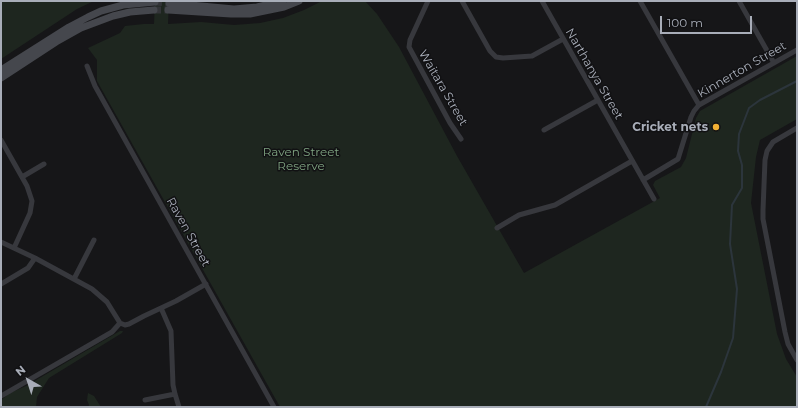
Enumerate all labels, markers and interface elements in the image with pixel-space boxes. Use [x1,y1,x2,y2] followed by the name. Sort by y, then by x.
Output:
[662,8,754,34] scale bar
[667,15,703,30] text: 100 m
[562,26,626,122] street label: Narthanya Street
[695,39,789,101] street label: Kinnerton Street
[415,47,471,129] street label: Waitara Street
[632,120,708,134] place label: Cricket nets
[711,122,721,132] marker: Cricket nets
[263,145,339,173] park label: Raven Street Reserve
[163,195,213,269] street label: Raven Street
[8,360,48,400] north arrow
[13,362,28,379] text: N

